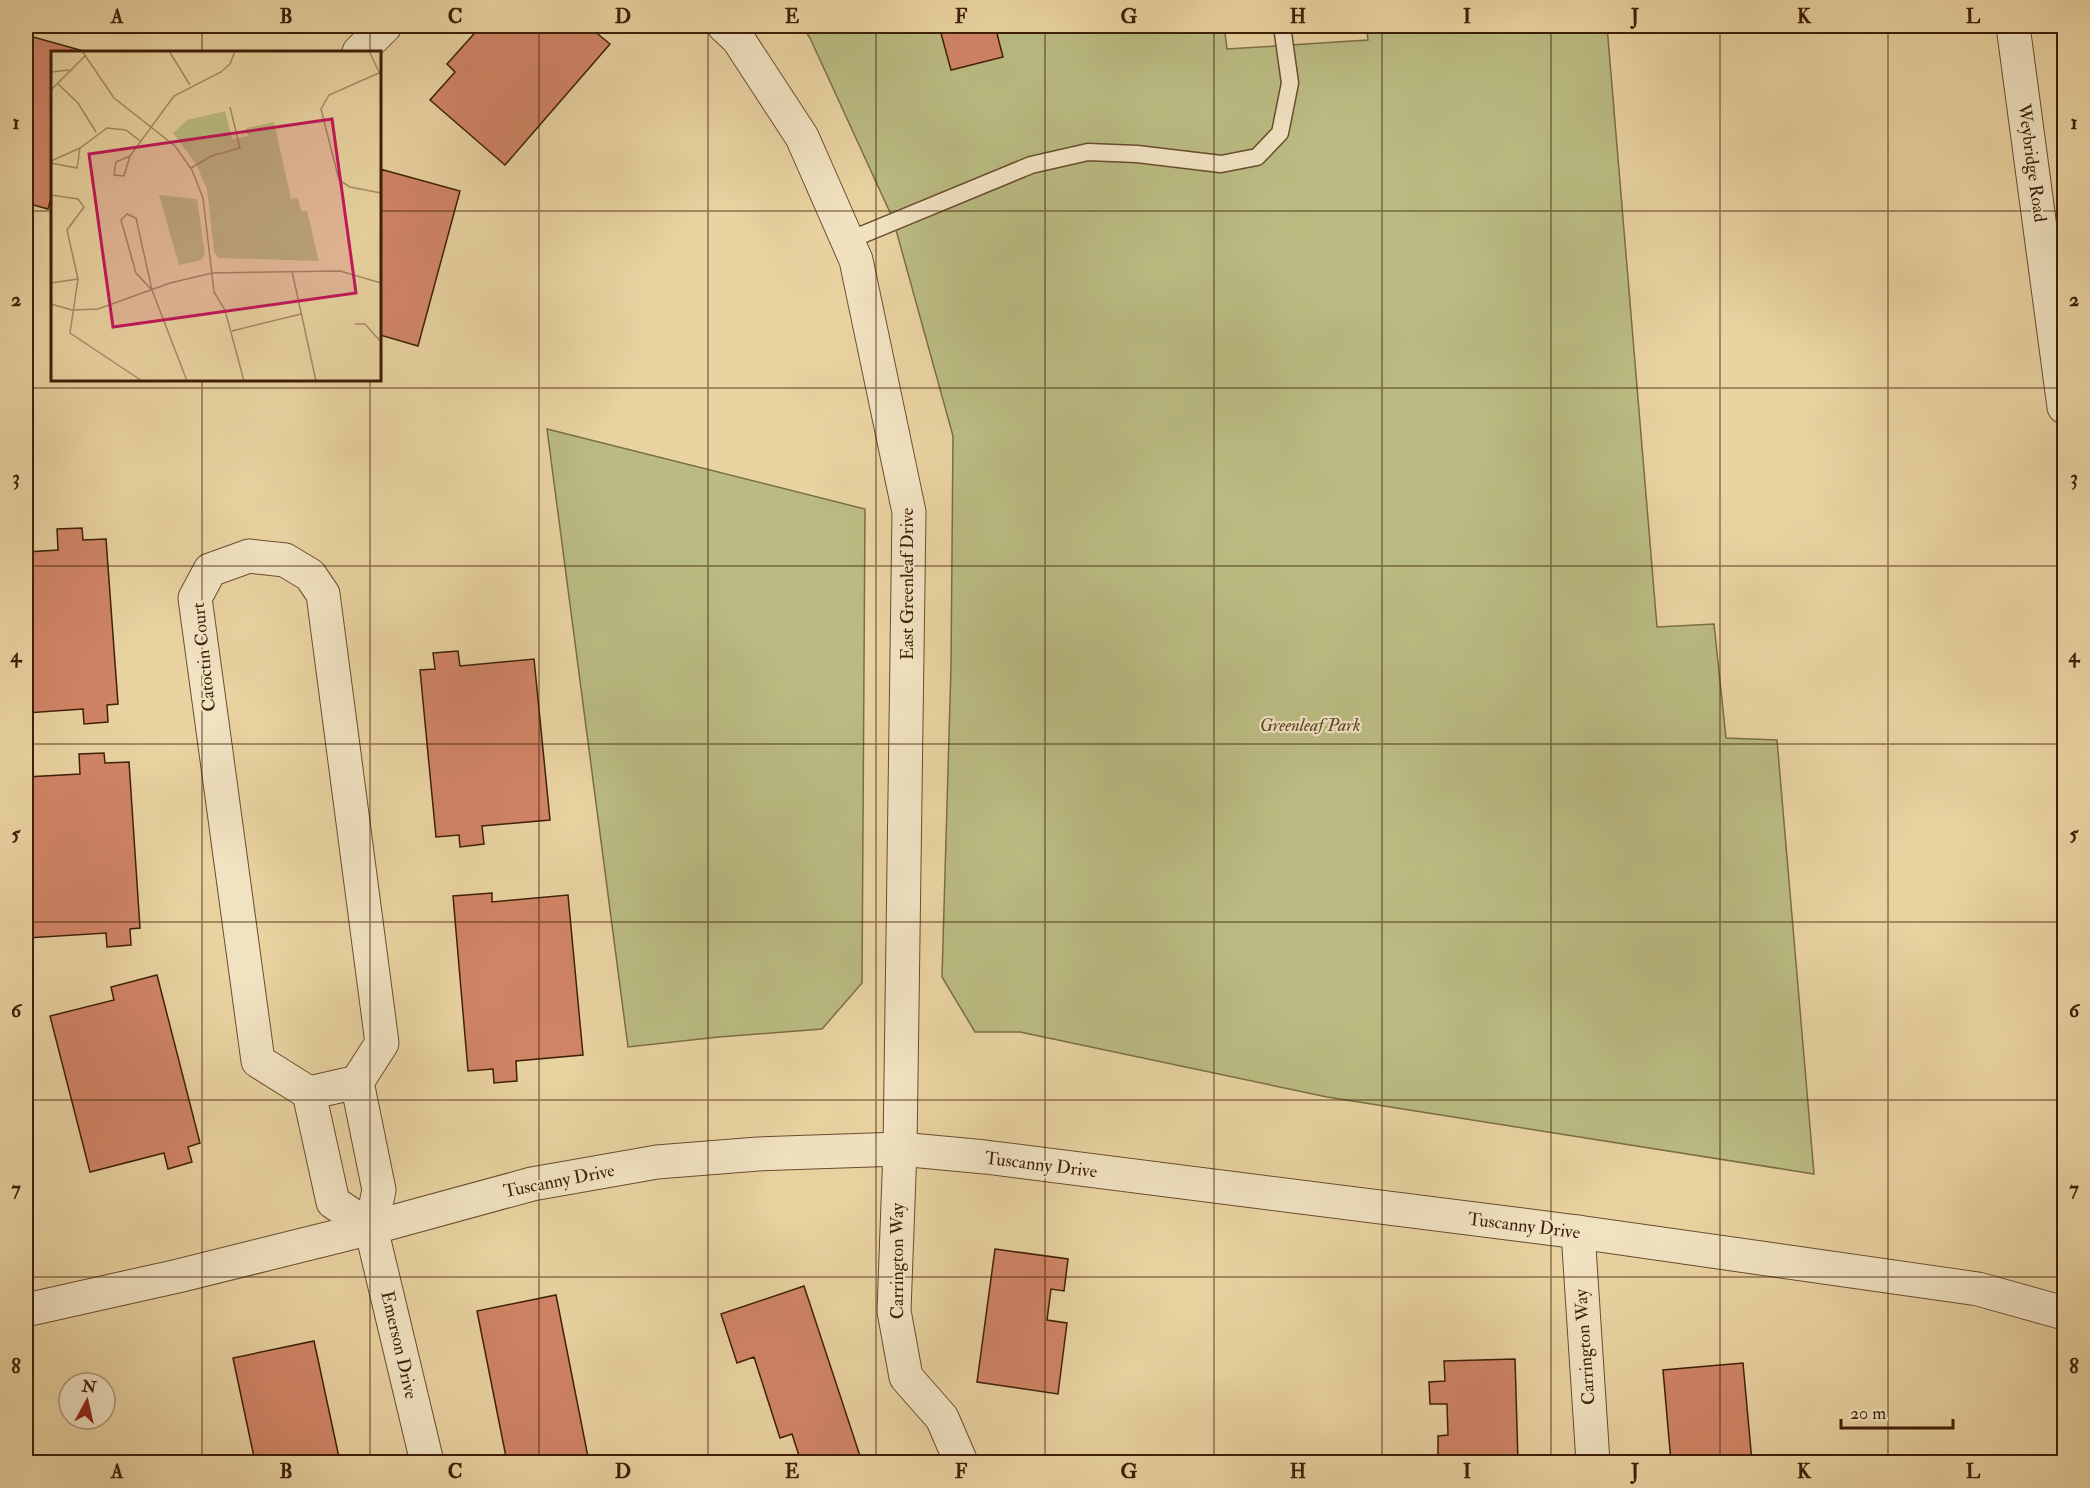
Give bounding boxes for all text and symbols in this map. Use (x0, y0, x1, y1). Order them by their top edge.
text: A (110, 4, 124, 29)
text: B (279, 4, 293, 29)
text: C (448, 4, 462, 29)
text: D (615, 4, 631, 29)
text: E (785, 4, 800, 29)
text: F (955, 4, 968, 29)
text: G (1121, 4, 1138, 29)
text: H (1290, 4, 1306, 29)
text: I (1463, 4, 1471, 29)
text: J (1630, 4, 1639, 29)
text: K (1797, 4, 1812, 29)
text: L (1966, 4, 1981, 29)
inset map (51, 51, 381, 381)
street label: Weybridge Road (2012, 101, 2052, 224)
text: 1 (12, 110, 20, 135)
text: 1 (2070, 110, 2078, 135)
text: 2 (11, 287, 21, 312)
text: 2 (2069, 287, 2079, 312)
text: 3 (12, 465, 20, 490)
text: 3 (2070, 465, 2078, 490)
street label: East Greenleaf Drive (896, 507, 919, 660)
street label: Catoctin Court (187, 601, 221, 713)
text: 4 (10, 643, 23, 668)
text: 4 (2068, 643, 2081, 668)
park label: Greenleaf Park (1260, 714, 1360, 737)
text: 5 (12, 821, 22, 846)
text: 5 (2070, 821, 2080, 846)
text: 6 (11, 998, 23, 1023)
text: 6 (2069, 998, 2081, 1023)
street label: Tuscanny Drive (984, 1147, 1099, 1183)
street label: Tuscanny Drive (501, 1159, 617, 1203)
text: 7 (11, 1176, 21, 1201)
text: 7 (2069, 1176, 2079, 1201)
street label: Carrington Way (886, 1202, 909, 1319)
street label: Tuscanny Drive (1467, 1208, 1582, 1244)
street label: Carrington Way (1569, 1287, 1601, 1406)
street label: Emerson Drive (375, 1289, 423, 1402)
text: 8 (11, 1354, 21, 1379)
text: 8 (2069, 1354, 2079, 1379)
north arrow (57, 1371, 117, 1431)
text: N (79, 1376, 98, 1398)
scale bar (1841, 1392, 1954, 1430)
text: 20 m (1850, 1402, 1886, 1425)
text: A (110, 1459, 124, 1484)
text: B (279, 1459, 293, 1484)
text: C (448, 1459, 462, 1484)
text: D (615, 1459, 631, 1484)
text: E (785, 1459, 800, 1484)
text: F (955, 1459, 968, 1484)
text: G (1121, 1459, 1138, 1484)
text: H (1290, 1459, 1306, 1484)
text: I (1463, 1459, 1471, 1484)
text: J (1630, 1459, 1639, 1484)
text: K (1797, 1459, 1812, 1484)
text: L (1966, 1459, 1981, 1484)

